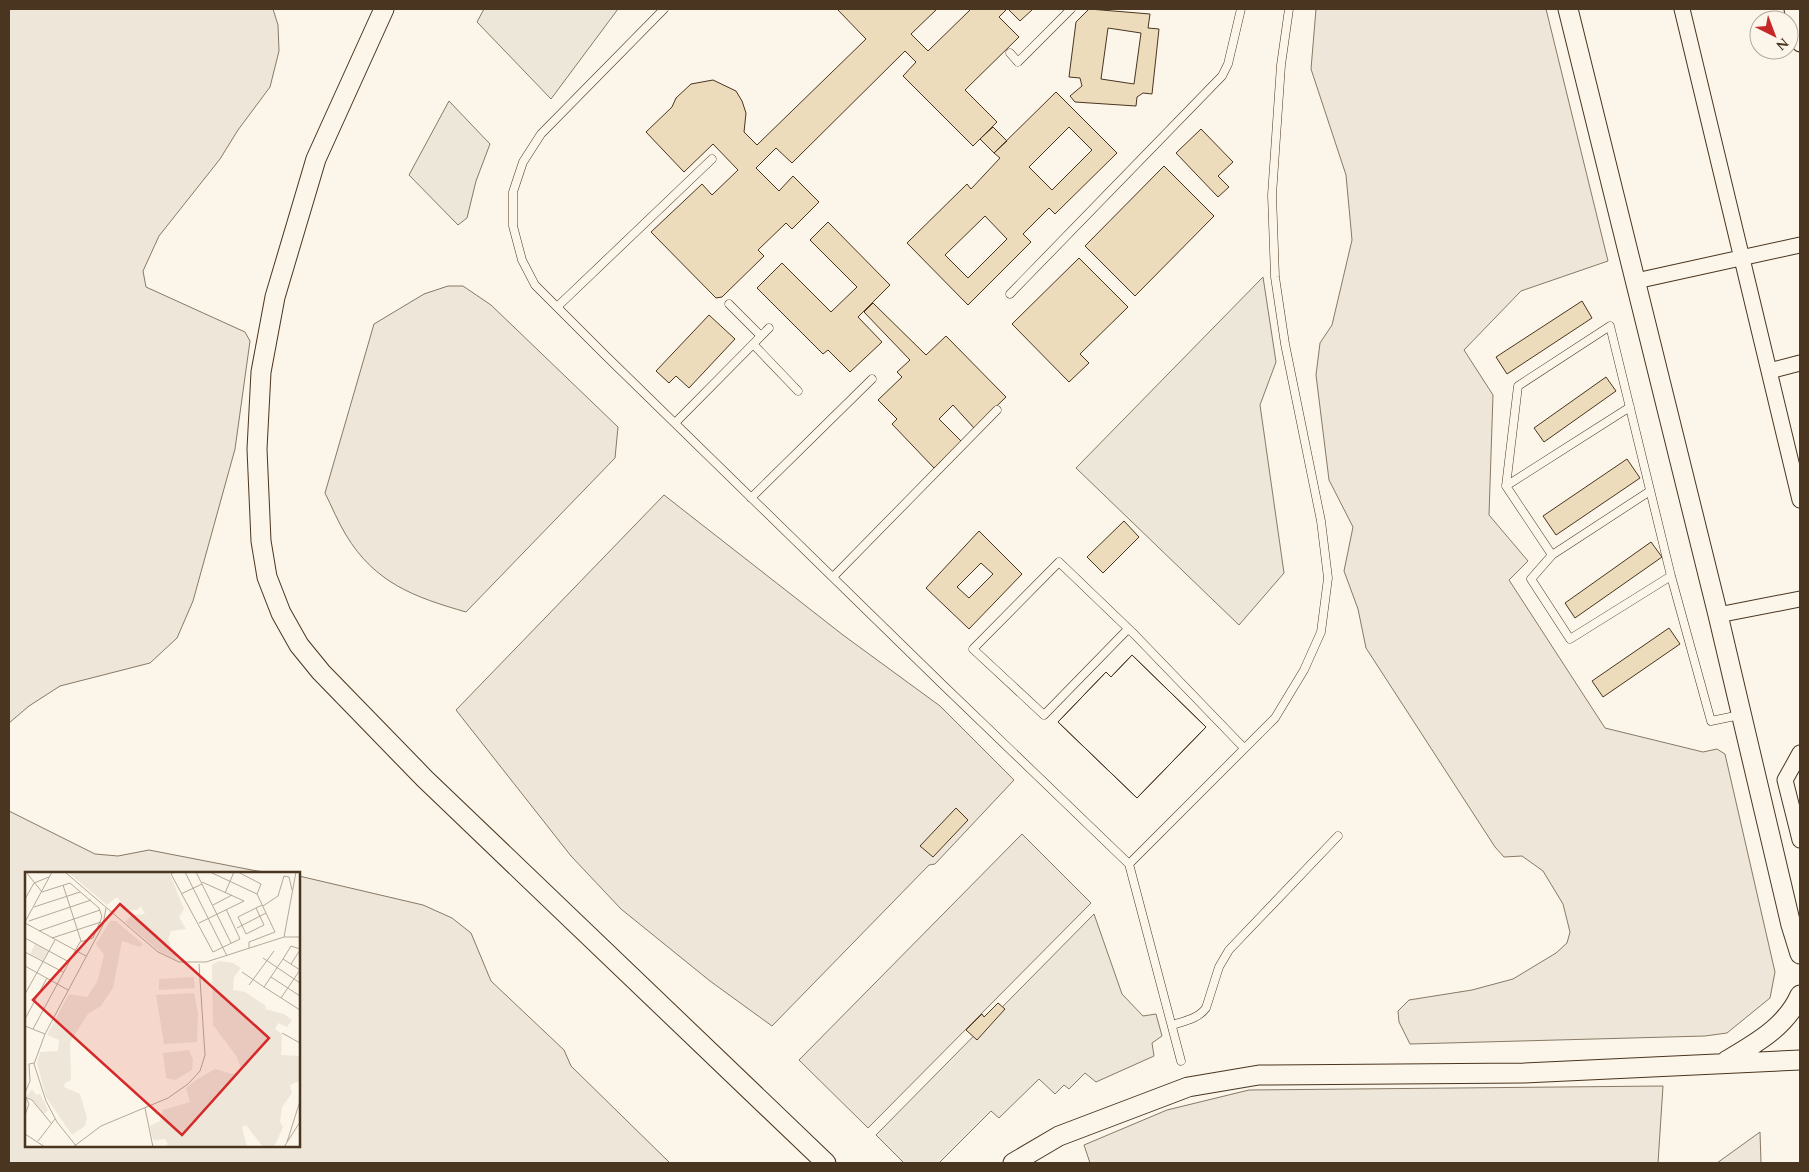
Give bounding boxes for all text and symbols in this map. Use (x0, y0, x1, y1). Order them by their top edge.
north arrow (1749, 10, 1799, 60)
text: N (1771, 33, 1794, 56)
inset map (25, 872, 300, 1147)

